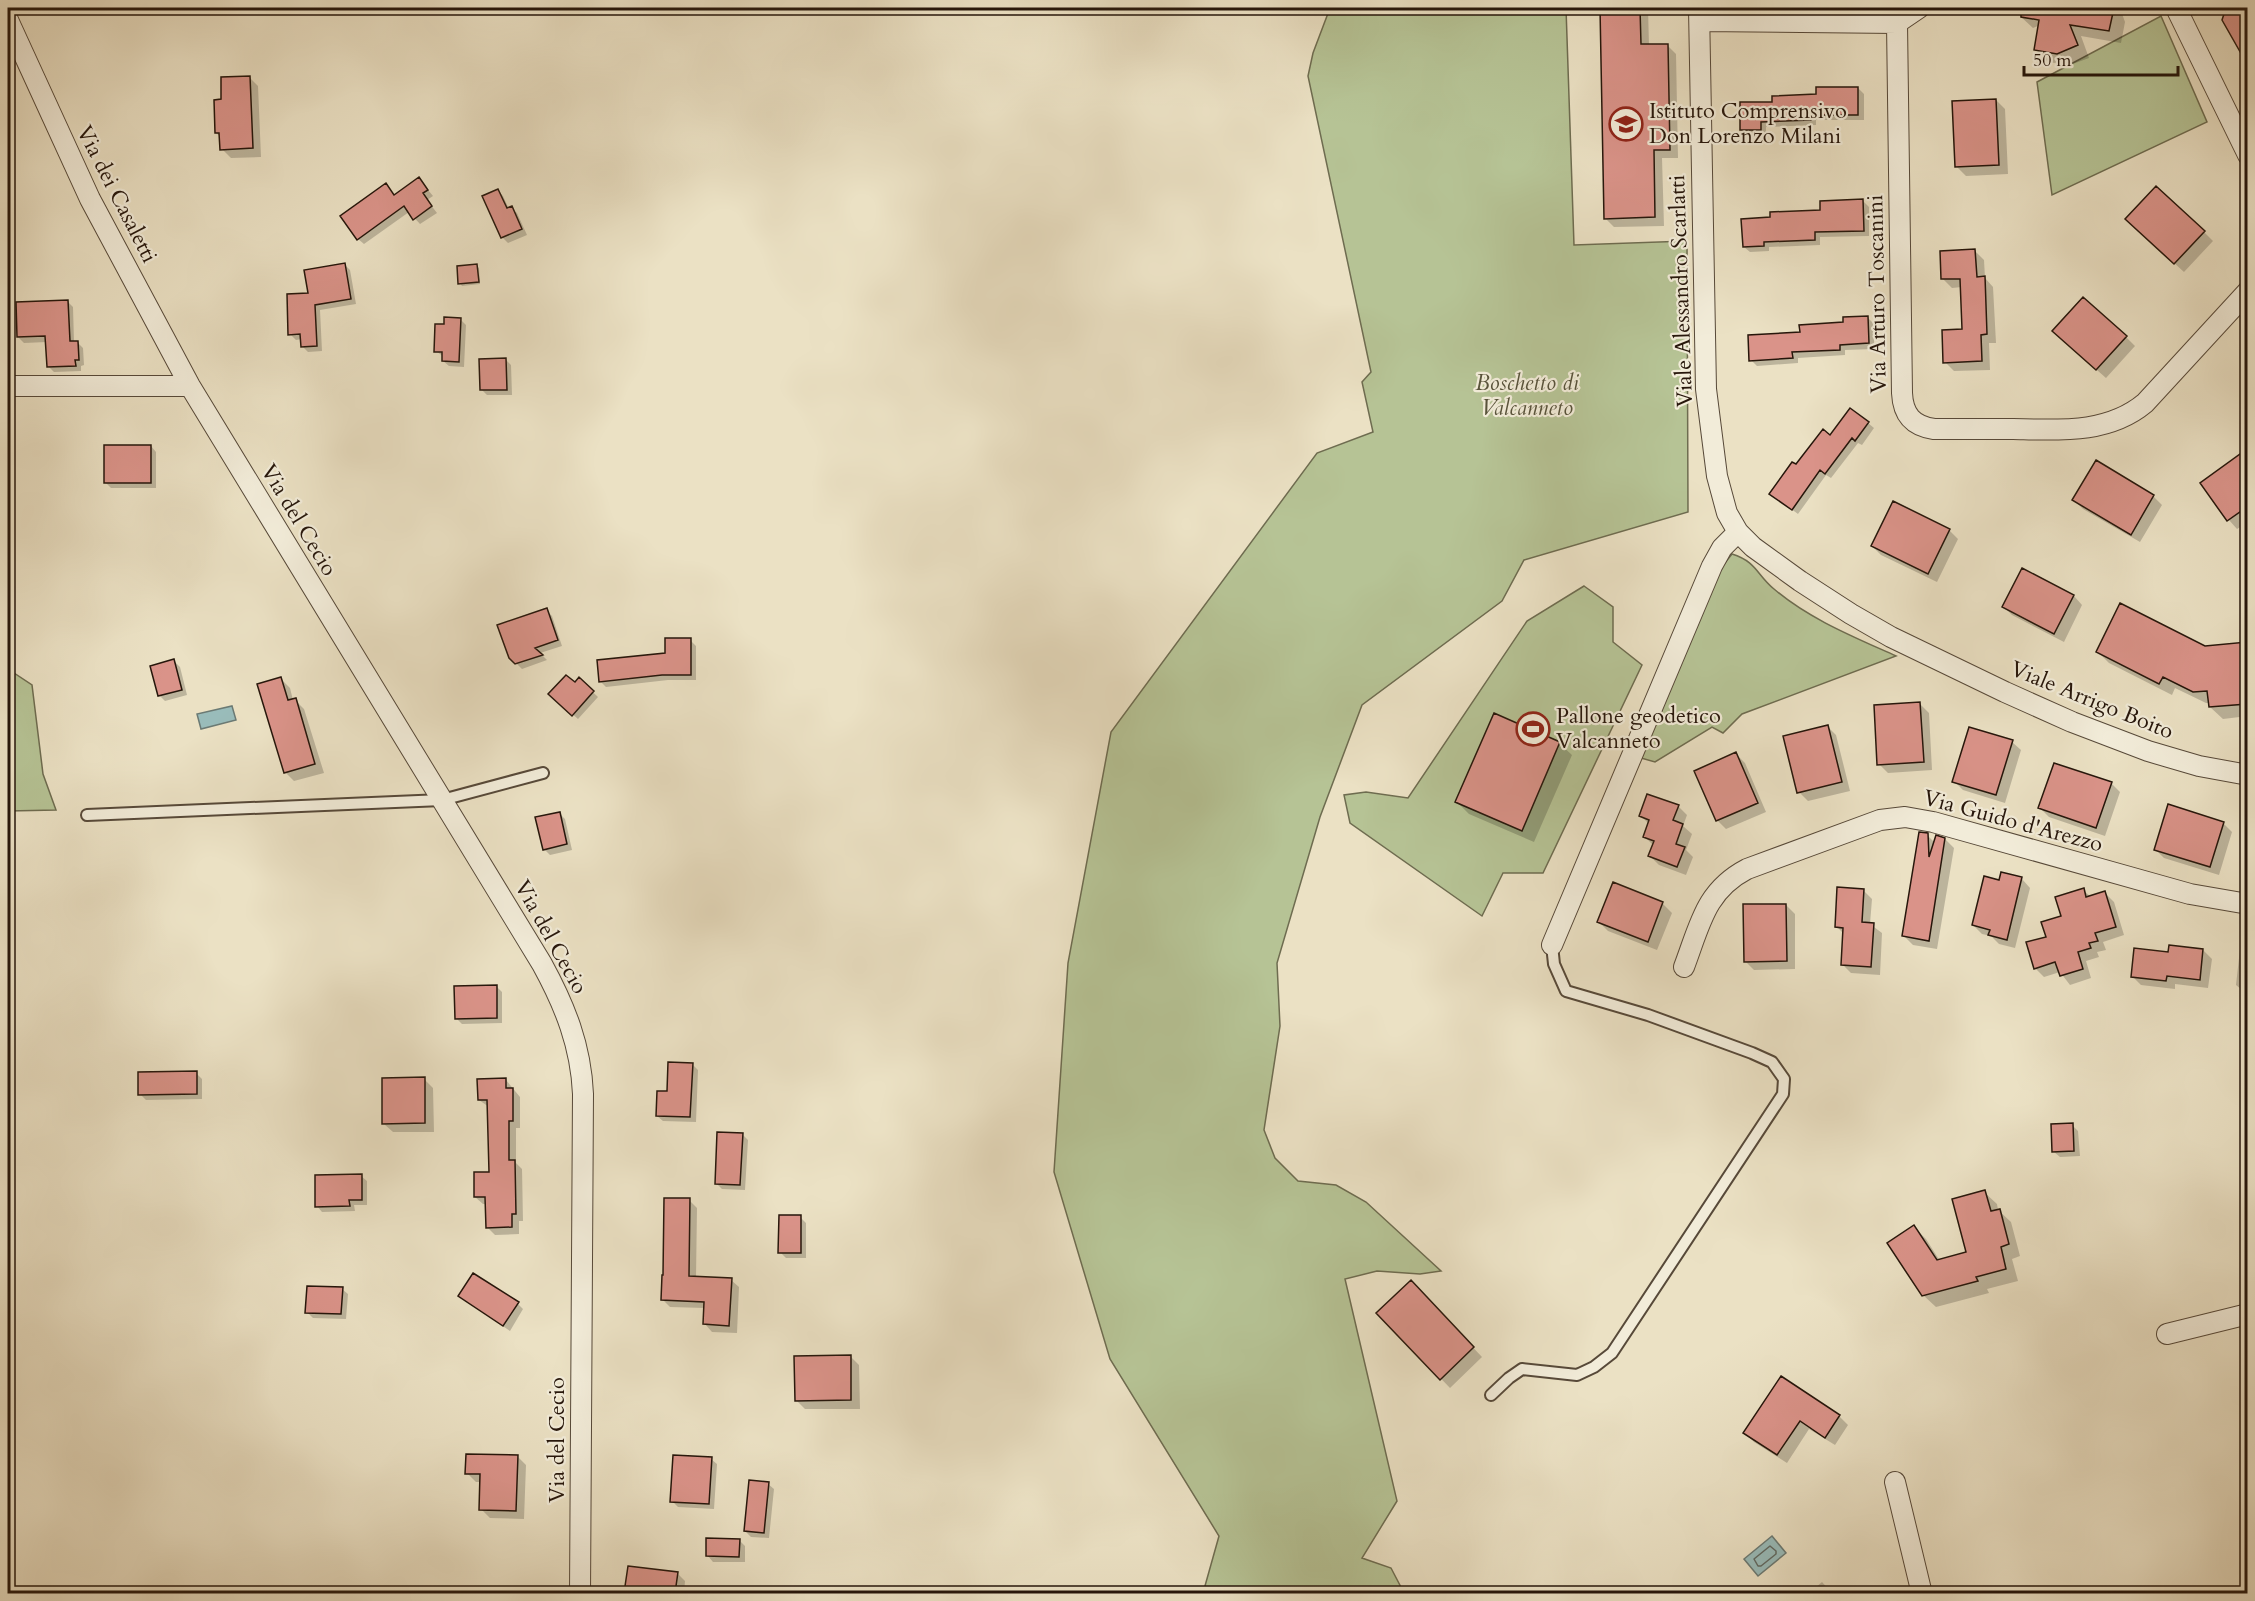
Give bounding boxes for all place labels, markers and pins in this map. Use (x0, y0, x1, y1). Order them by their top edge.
place label: Istituto Comprensivo Don Lorenzo Milani (1649, 96, 1847, 151)
school or university icon: Istituto Comprensivo Don Lorenzo Milani (1608, 106, 1644, 142)
place label: Pallone geodetico Valcanneto (1556, 701, 1721, 756)
sports icon: Pallone geodetico Valcanneto (1515, 711, 1551, 747)

